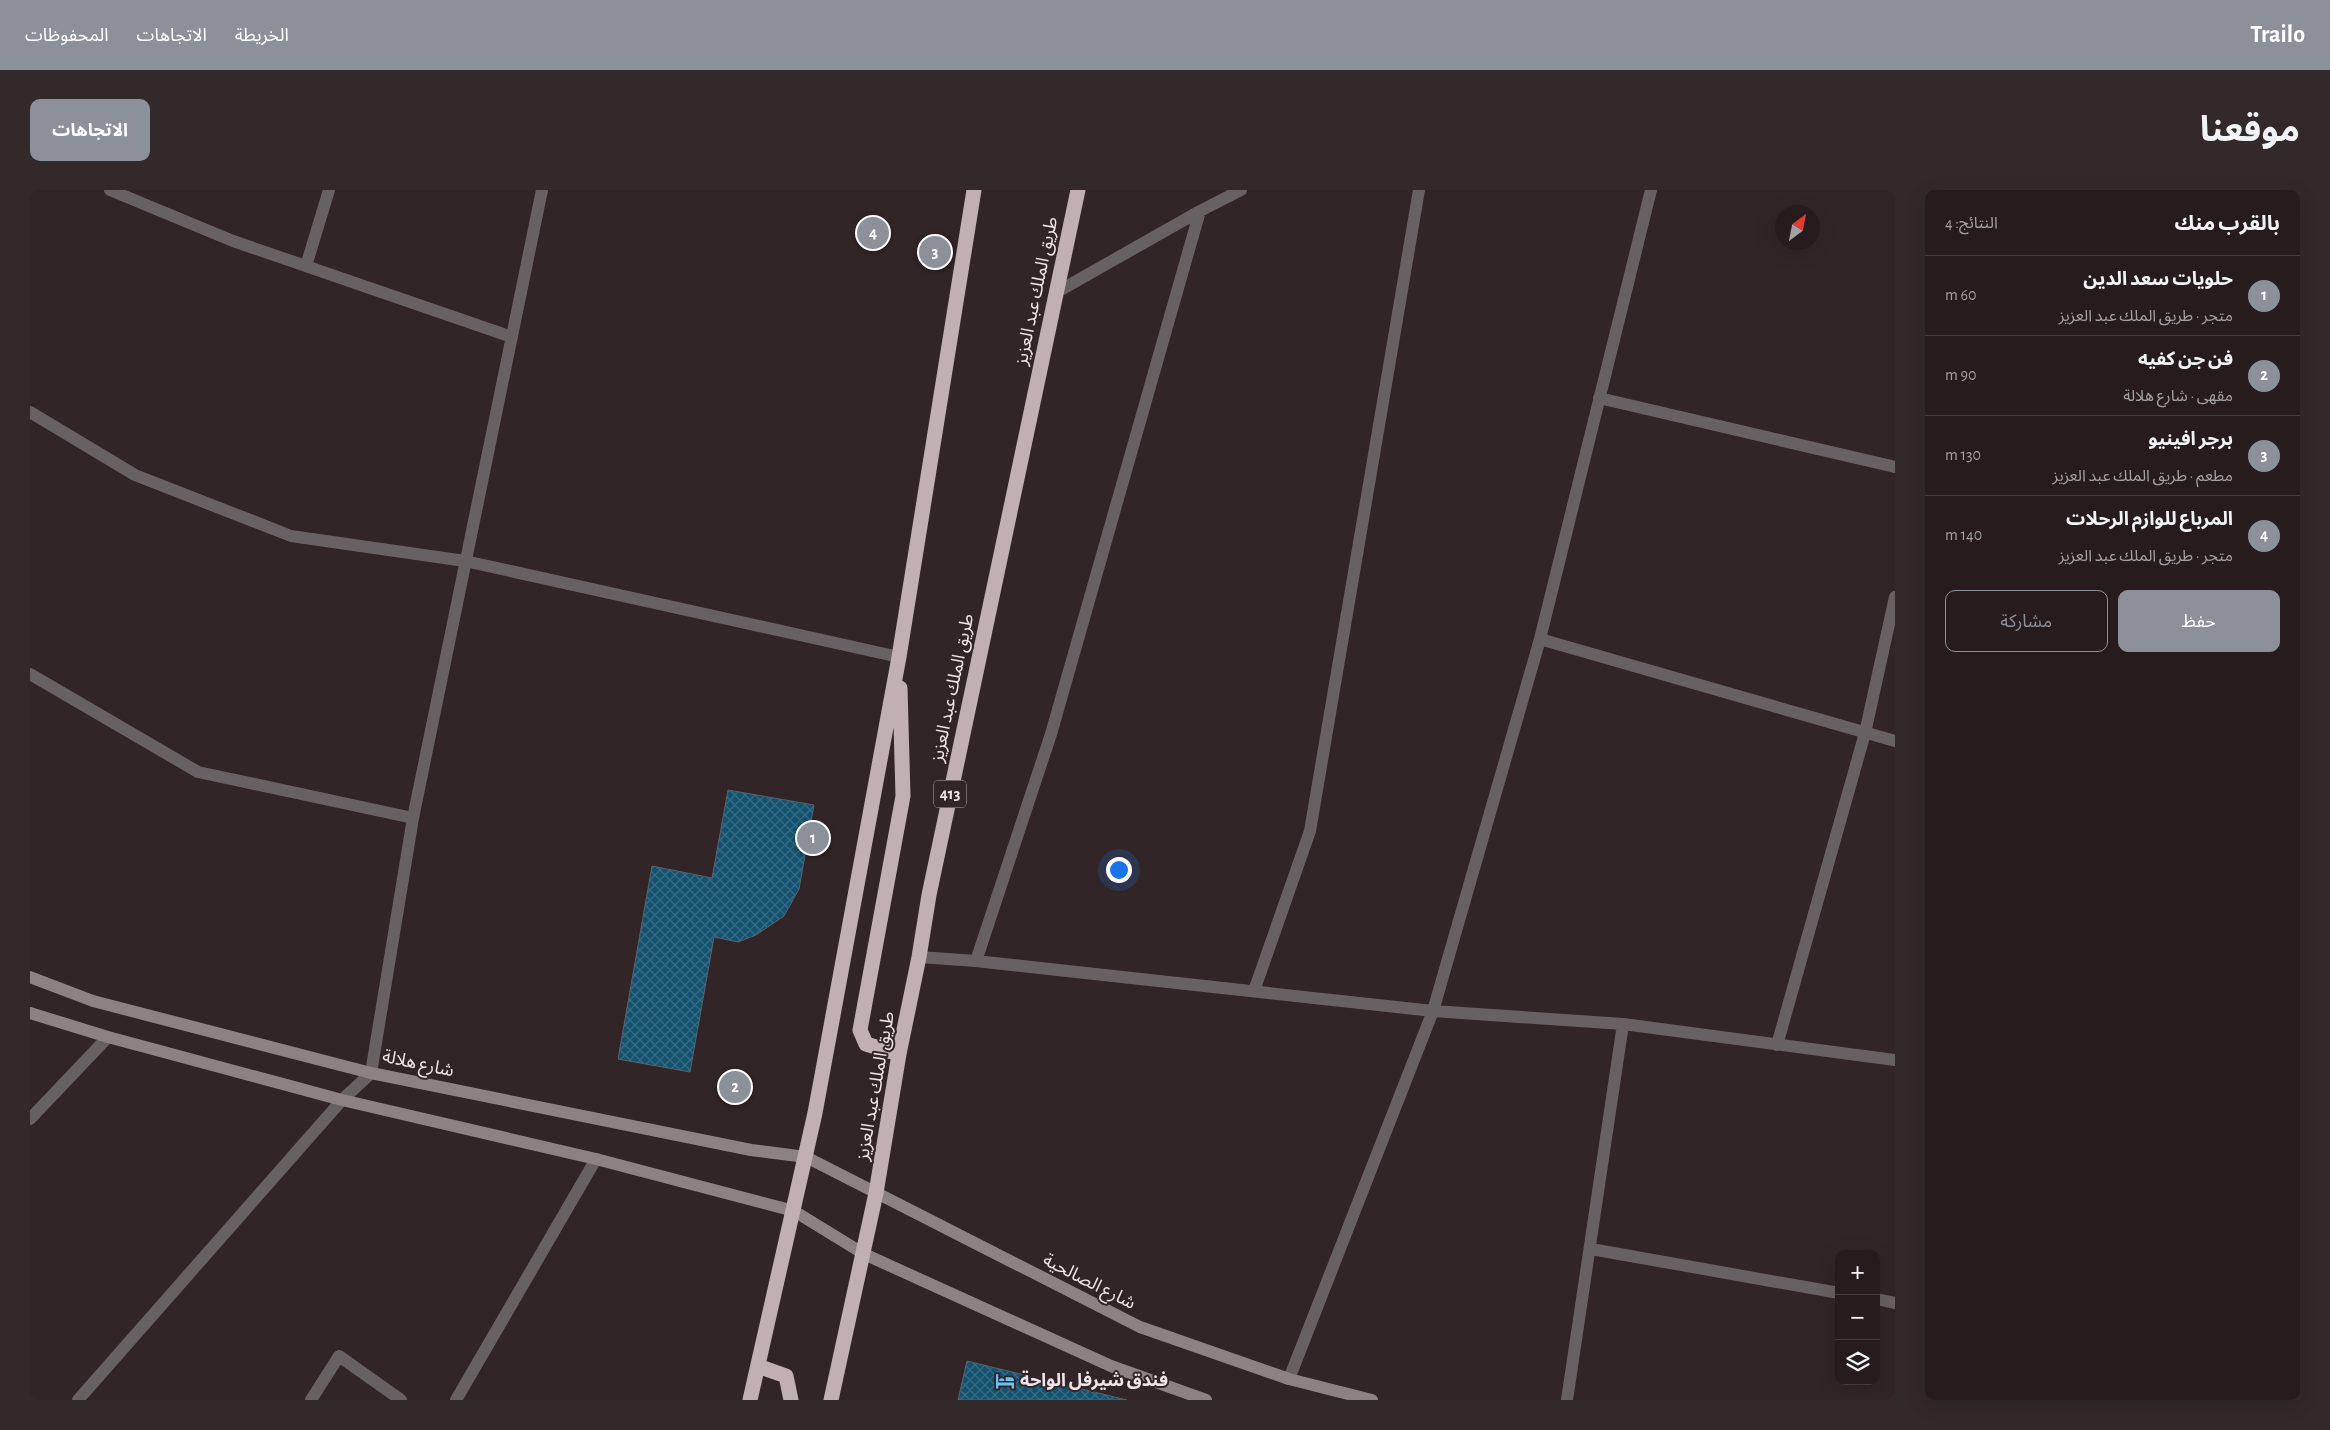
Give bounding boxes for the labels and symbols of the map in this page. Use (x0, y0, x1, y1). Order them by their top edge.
north arrow (1775, 205, 1820, 250)
pin: 4 (857, 214, 889, 252)
street label: طريق الملك عبد العزيز (1012, 215, 1063, 368)
pin: 3 (919, 233, 951, 271)
street label: طريق الملك عبد العزيز (928, 612, 979, 765)
road number: 413 (934, 780, 966, 808)
pin: 1 (797, 819, 829, 857)
your location (1106, 857, 1132, 883)
street label: طريق الملك عبد العزيز (854, 1010, 899, 1163)
street label: شارع هلالة (380, 1048, 455, 1084)
pin: 2 (719, 1068, 751, 1106)
street label: شارع الصالحية (1038, 1251, 1138, 1316)
hotel icon: فندق شيرفل الواحة (994, 1370, 1016, 1392)
place label: فندق شيرفل الواحة (1020, 1370, 1168, 1391)

